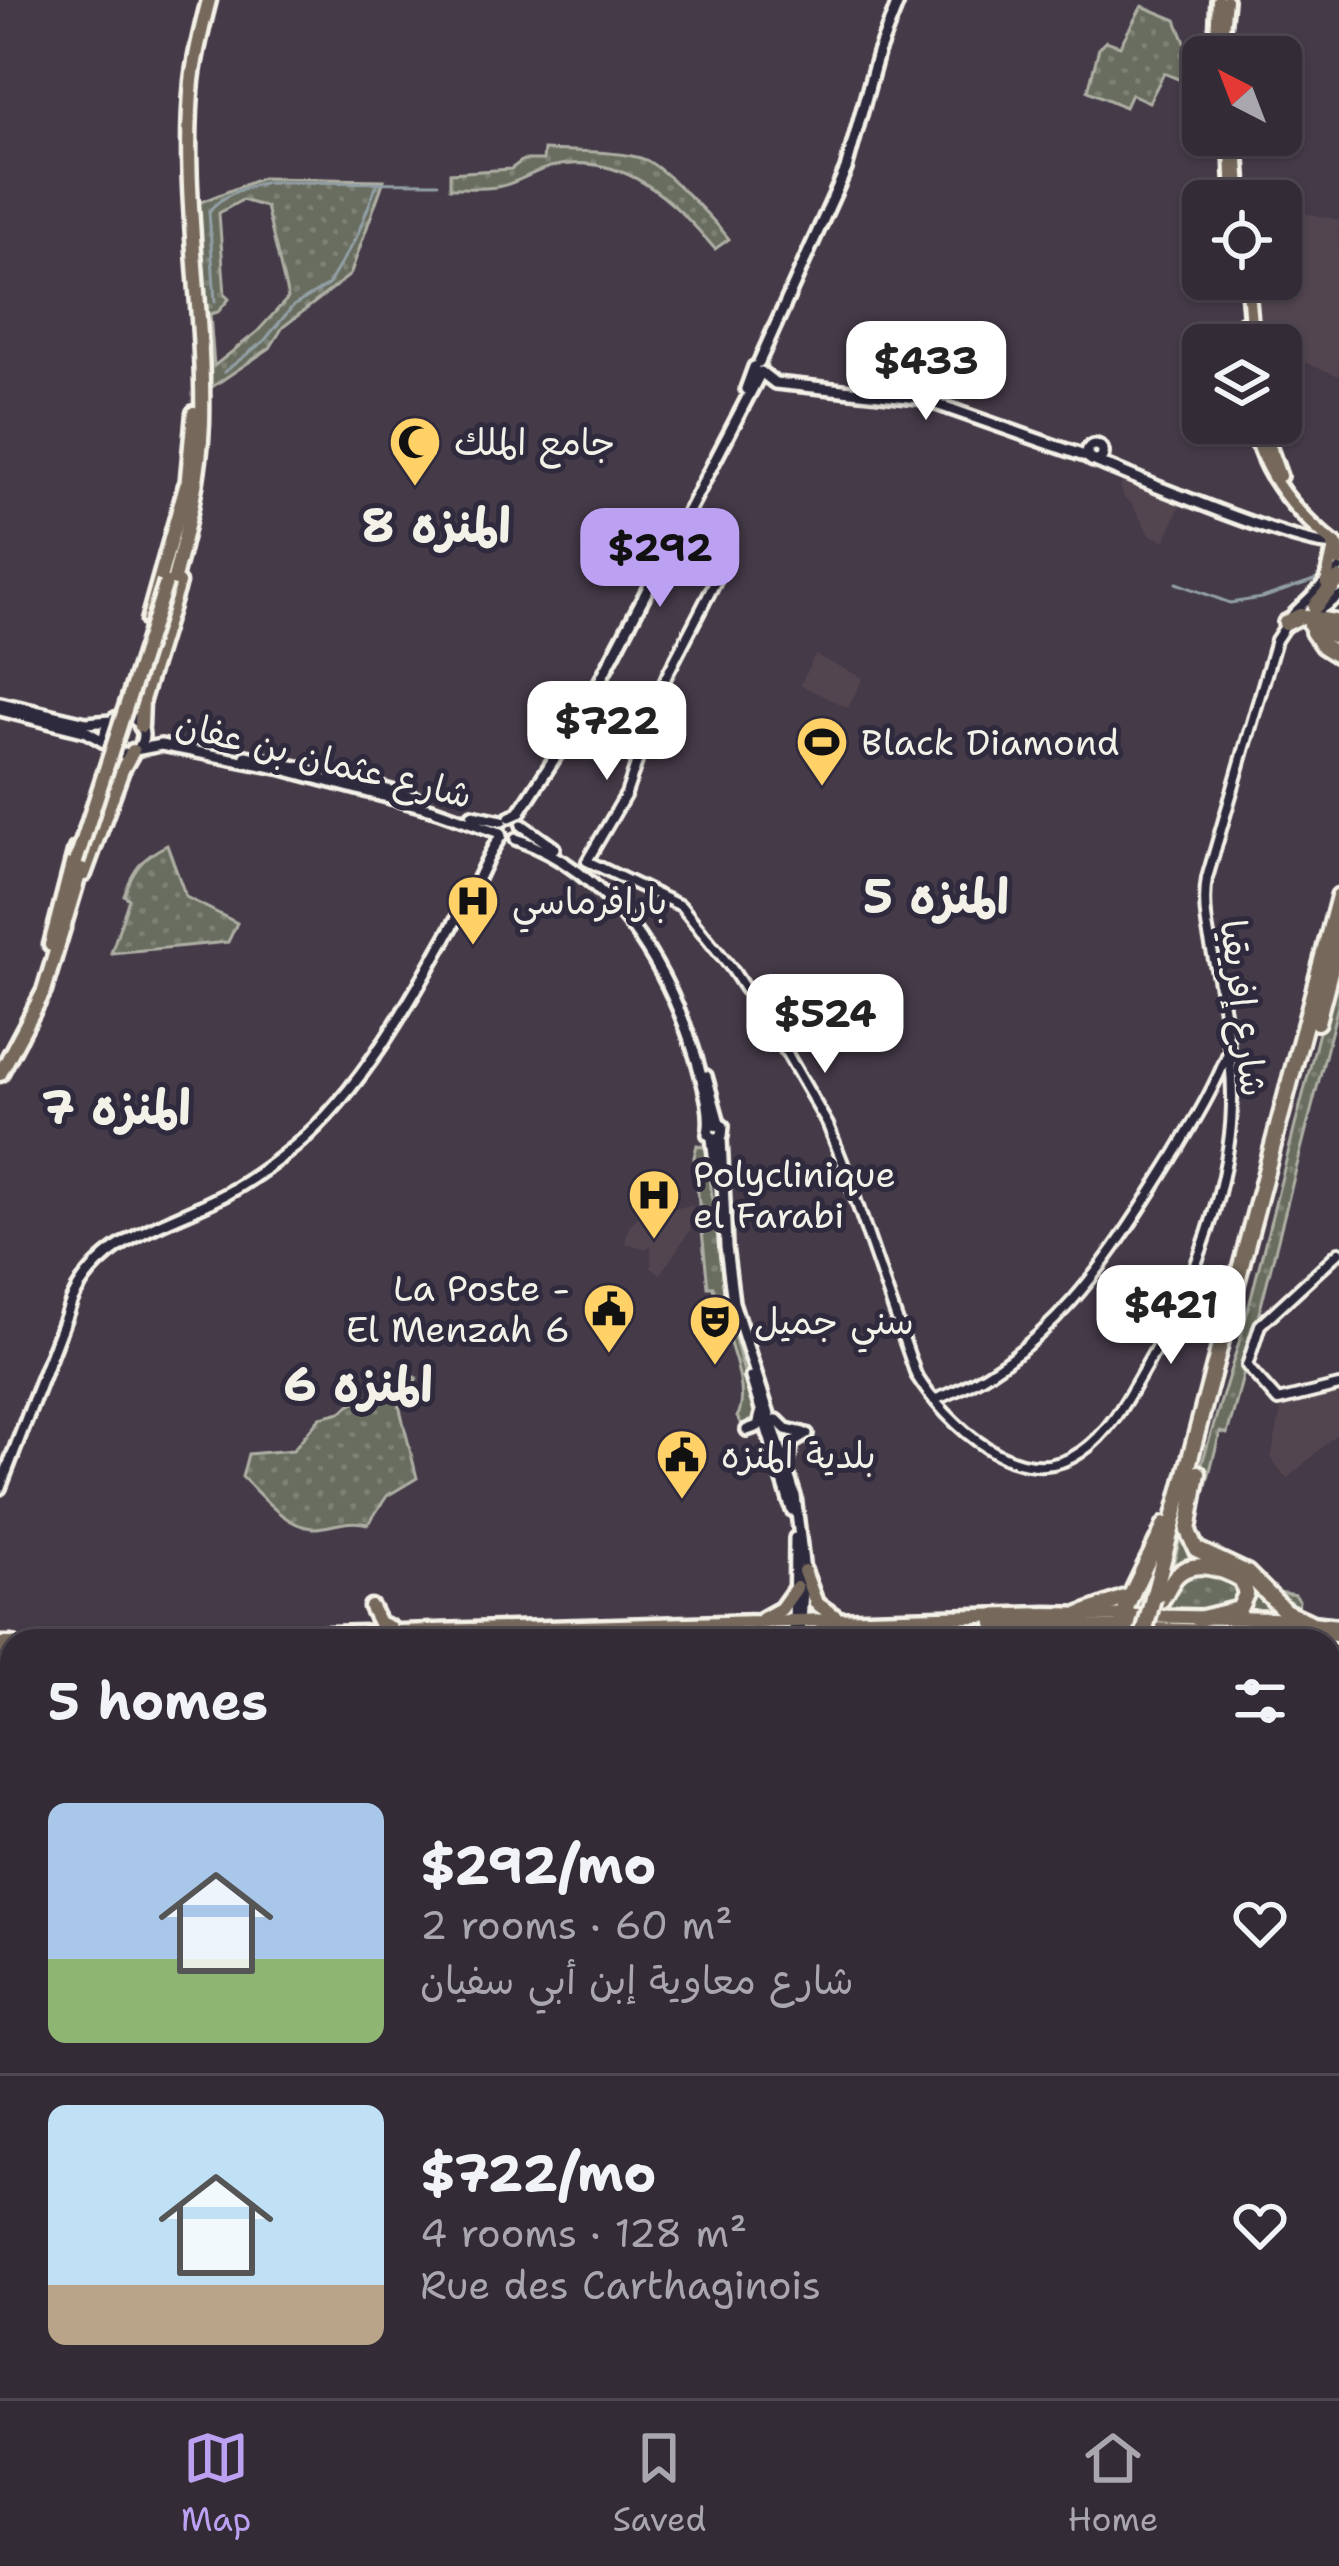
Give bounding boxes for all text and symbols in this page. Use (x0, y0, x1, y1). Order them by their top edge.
north arrow (1182, 36, 1302, 156)
map controls (1182, 36, 1302, 444)
button: locate (1182, 180, 1302, 300)
pin: $433 (855, 321, 997, 423)
button: layers (1182, 324, 1302, 444)
text: $433 (873, 334, 979, 386)
mosque icon: جامع الملك (387, 414, 443, 488)
place label: جامع الملك (454, 418, 615, 469)
district label: المنزه 8 (361, 493, 511, 557)
pin: $292 (589, 508, 731, 610)
text: $292 (607, 521, 713, 573)
pin: $722 (536, 681, 678, 783)
text: $722 (554, 694, 660, 746)
street label: شارع عثمان بن عفان (171, 699, 477, 821)
sports icon: Black Diamond (794, 714, 850, 788)
place label: Black Diamond (861, 718, 1120, 767)
district label: المنزه 5 (863, 864, 1009, 928)
hospital icon: بارافرماسي (445, 873, 501, 947)
place label: بارافرماسي (512, 877, 667, 933)
street label: شارع إفريقيا (1207, 917, 1279, 1099)
pin: $524 (754, 974, 896, 1076)
text: $524 (773, 987, 877, 1039)
district label: المنزه 7 (41, 1075, 191, 1139)
place label: Polyclinique el Farabi (693, 1150, 896, 1240)
hospital icon: Polyclinique el Farabi (626, 1167, 682, 1241)
place label: La Poste - El Menzah 6 (346, 1264, 570, 1354)
pin: $421 (1100, 1265, 1242, 1367)
text: $421 (1124, 1278, 1218, 1330)
public building icon: La Poste - El Menzah 6 (581, 1281, 637, 1355)
theatre icon: سني جميل (687, 1293, 743, 1367)
place label: سني جميل (754, 1297, 914, 1353)
district label: المنزه 6 (283, 1352, 433, 1416)
public building icon: بلدية المنزه (654, 1427, 710, 1501)
place label: بلدية المنزه (721, 1431, 876, 1480)
text: 5 homes (48, 1667, 268, 1735)
icon: filters (1227, 1668, 1293, 1734)
text: $292/mo (420, 1831, 656, 1899)
icon: home (144, 1851, 288, 1995)
icon: heart (1227, 1890, 1293, 1956)
text: 2 rooms · 60 m² (420, 1899, 733, 1951)
text: شارع معاوية إبن أبي سفيان (420, 1954, 854, 2006)
text: $722/mo (420, 2139, 656, 2207)
icon: home (144, 2153, 288, 2297)
icon: heart (1227, 2192, 1293, 2258)
text: 4 rooms · 128 m² (420, 2207, 747, 2259)
text: Rue des Carthaginois (420, 2259, 821, 2311)
tab: Map (181, 2425, 251, 2542)
tab: Saved (613, 2425, 706, 2542)
tab: Home (1068, 2425, 1158, 2542)

